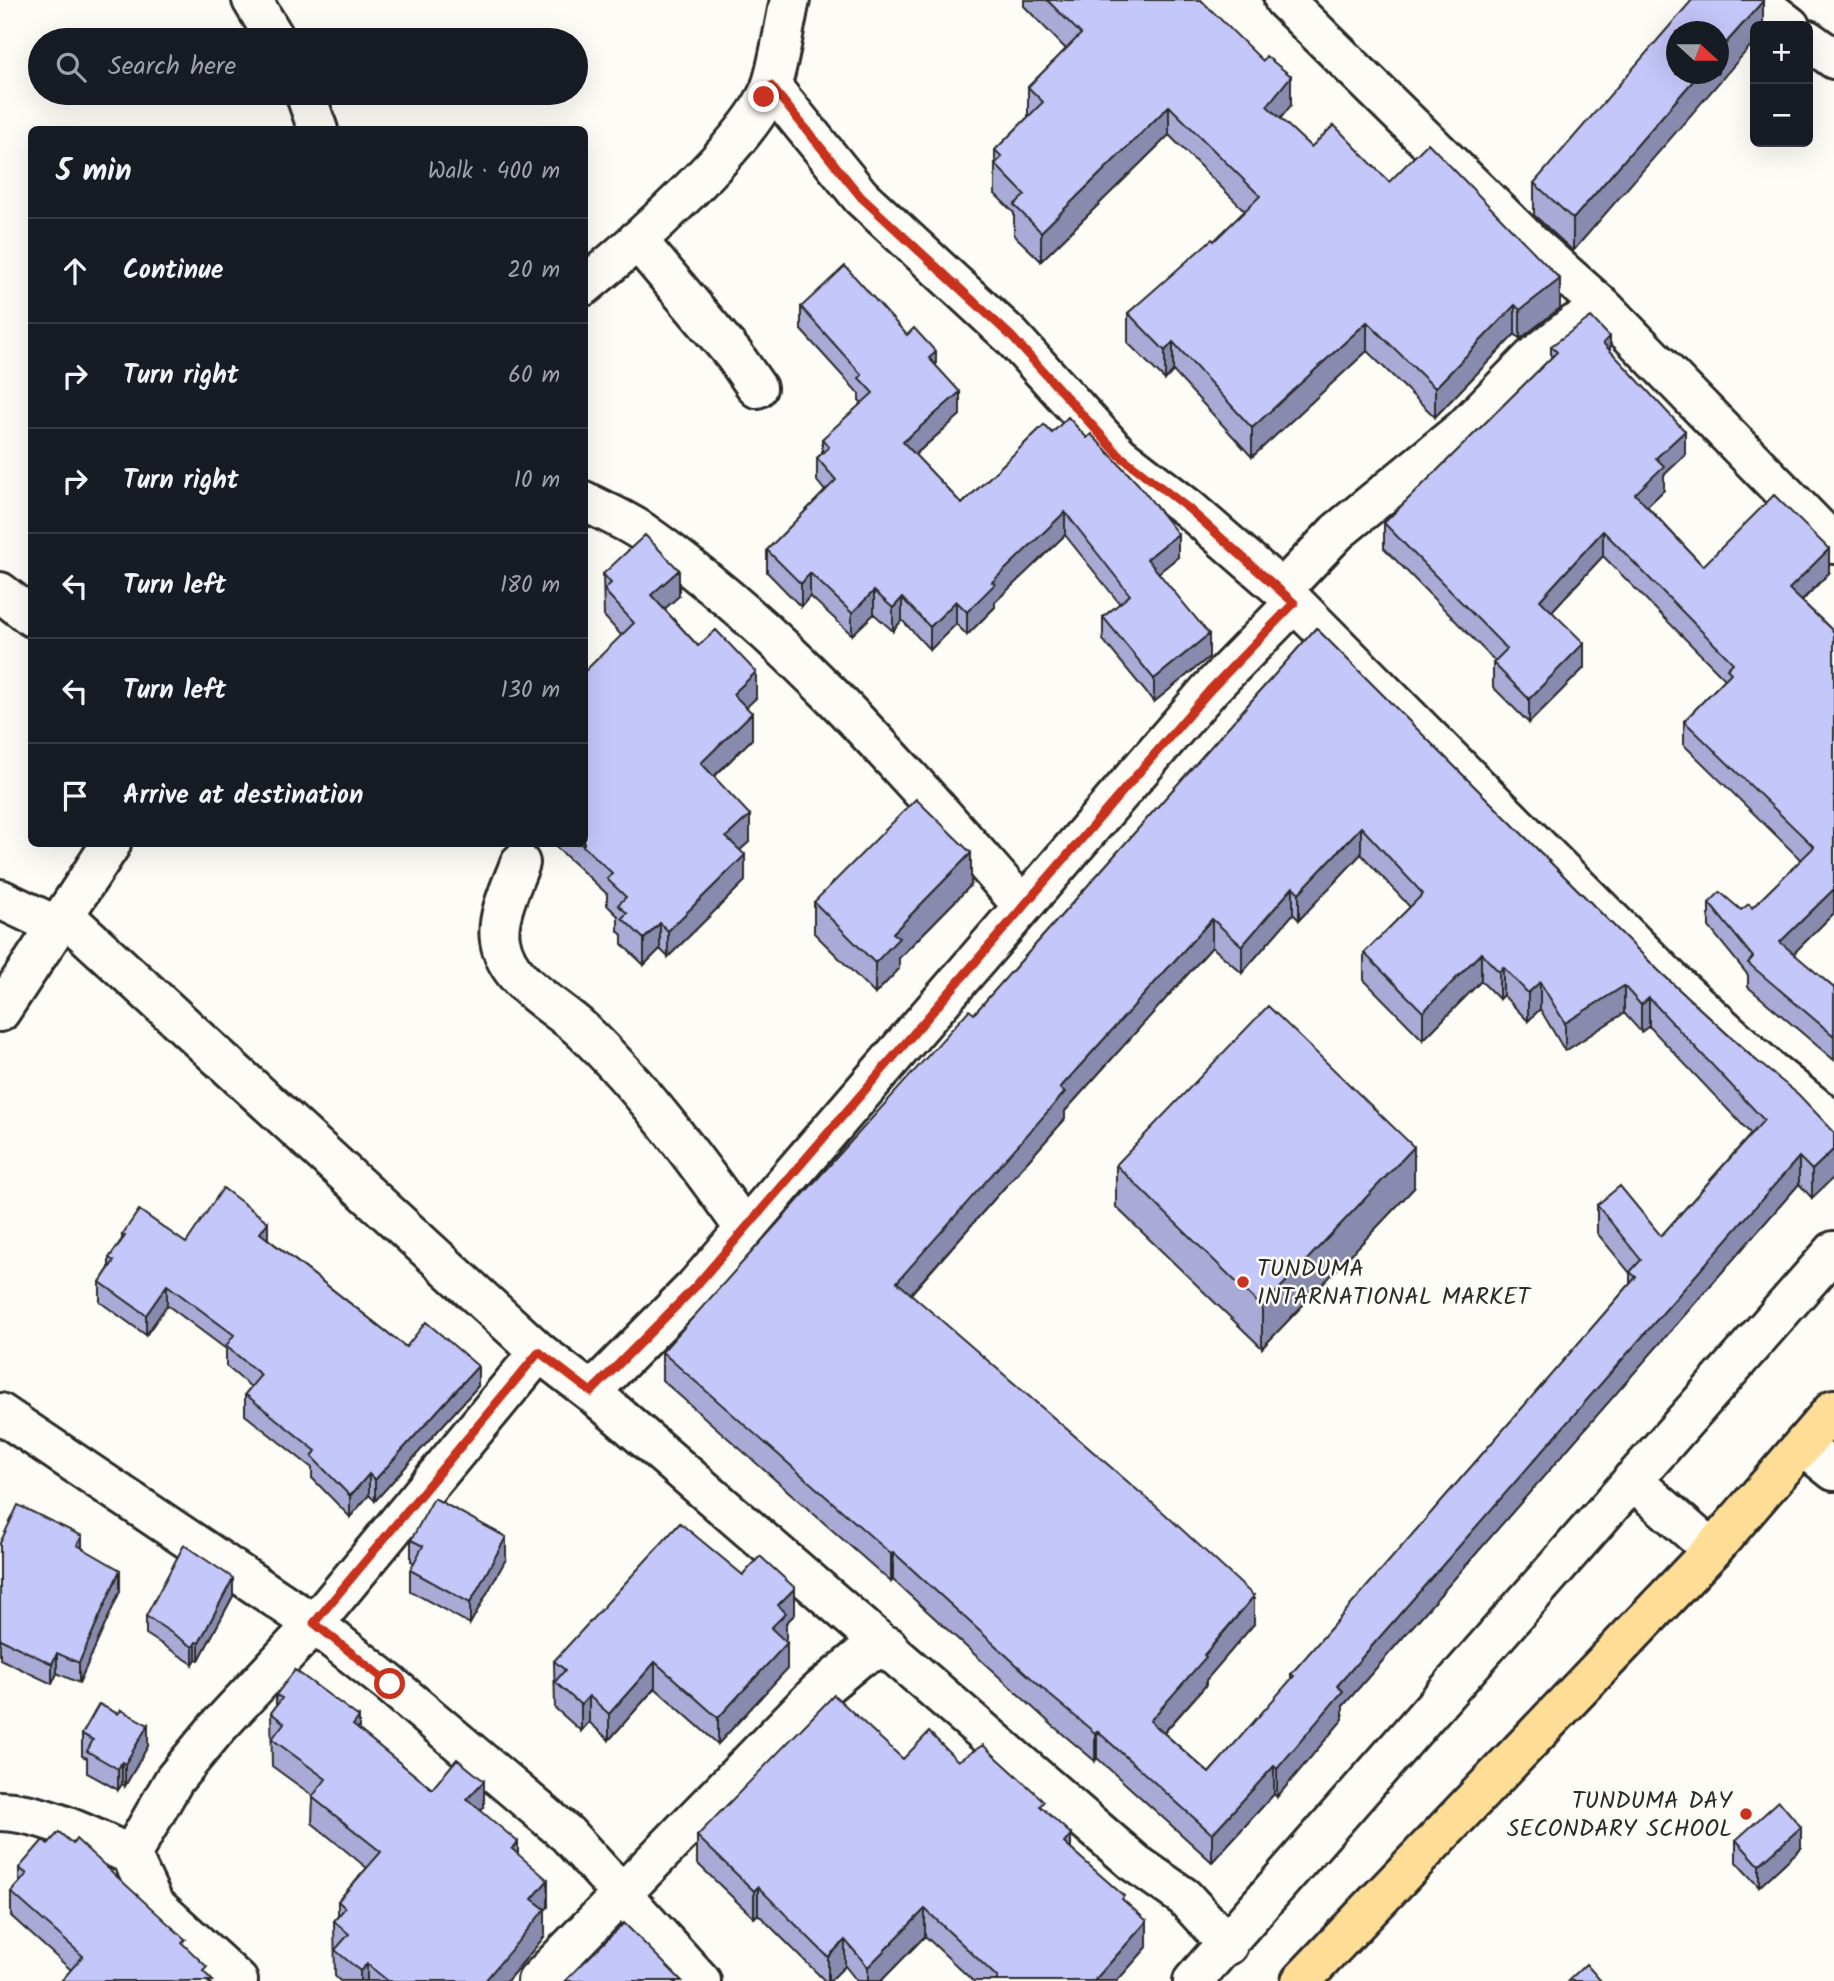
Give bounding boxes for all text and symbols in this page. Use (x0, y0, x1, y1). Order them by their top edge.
north arrow (1666, 21, 1729, 84)
map controls (1750, 21, 1813, 147)
button: + (1750, 21, 1813, 84)
search box (28, 28, 588, 105)
text: Search here (108, 46, 236, 88)
icon: search (52, 48, 90, 86)
route end (748, 81, 779, 112)
button: − (1750, 84, 1813, 147)
text: 5 min (56, 148, 132, 196)
text: Walk · 400 m (428, 154, 560, 190)
text: Continue (123, 250, 224, 292)
icon: ahead (56, 252, 94, 290)
text: 20 m (508, 253, 560, 289)
text: Turn right (123, 355, 239, 397)
icon: right (56, 357, 94, 395)
text: 60 m (508, 358, 560, 394)
text: Turn right (123, 460, 239, 502)
icon: right (56, 462, 94, 500)
text: 10 m (514, 463, 560, 499)
text: Turn left (123, 565, 226, 607)
icon: left (56, 567, 94, 605)
text: 180 m (500, 568, 560, 604)
text: Turn left (123, 670, 226, 712)
icon: left (56, 672, 94, 710)
text: 130 m (501, 673, 560, 709)
text: Arrive at destination (123, 775, 363, 817)
icon: arrive (56, 777, 94, 815)
place label: TUNDUMA INTARNATIONAL MARKET (1257, 1250, 1532, 1317)
marker: TUNDUMA INTARNATIONAL MARKET (1235, 1274, 1251, 1290)
route start (374, 1668, 405, 1699)
place label: TUNDUMA DAY SECONDARY SCHOOL (1507, 1782, 1733, 1849)
marker: TUNDUMA DAY SECONDARY SCHOOL (1738, 1806, 1754, 1822)

